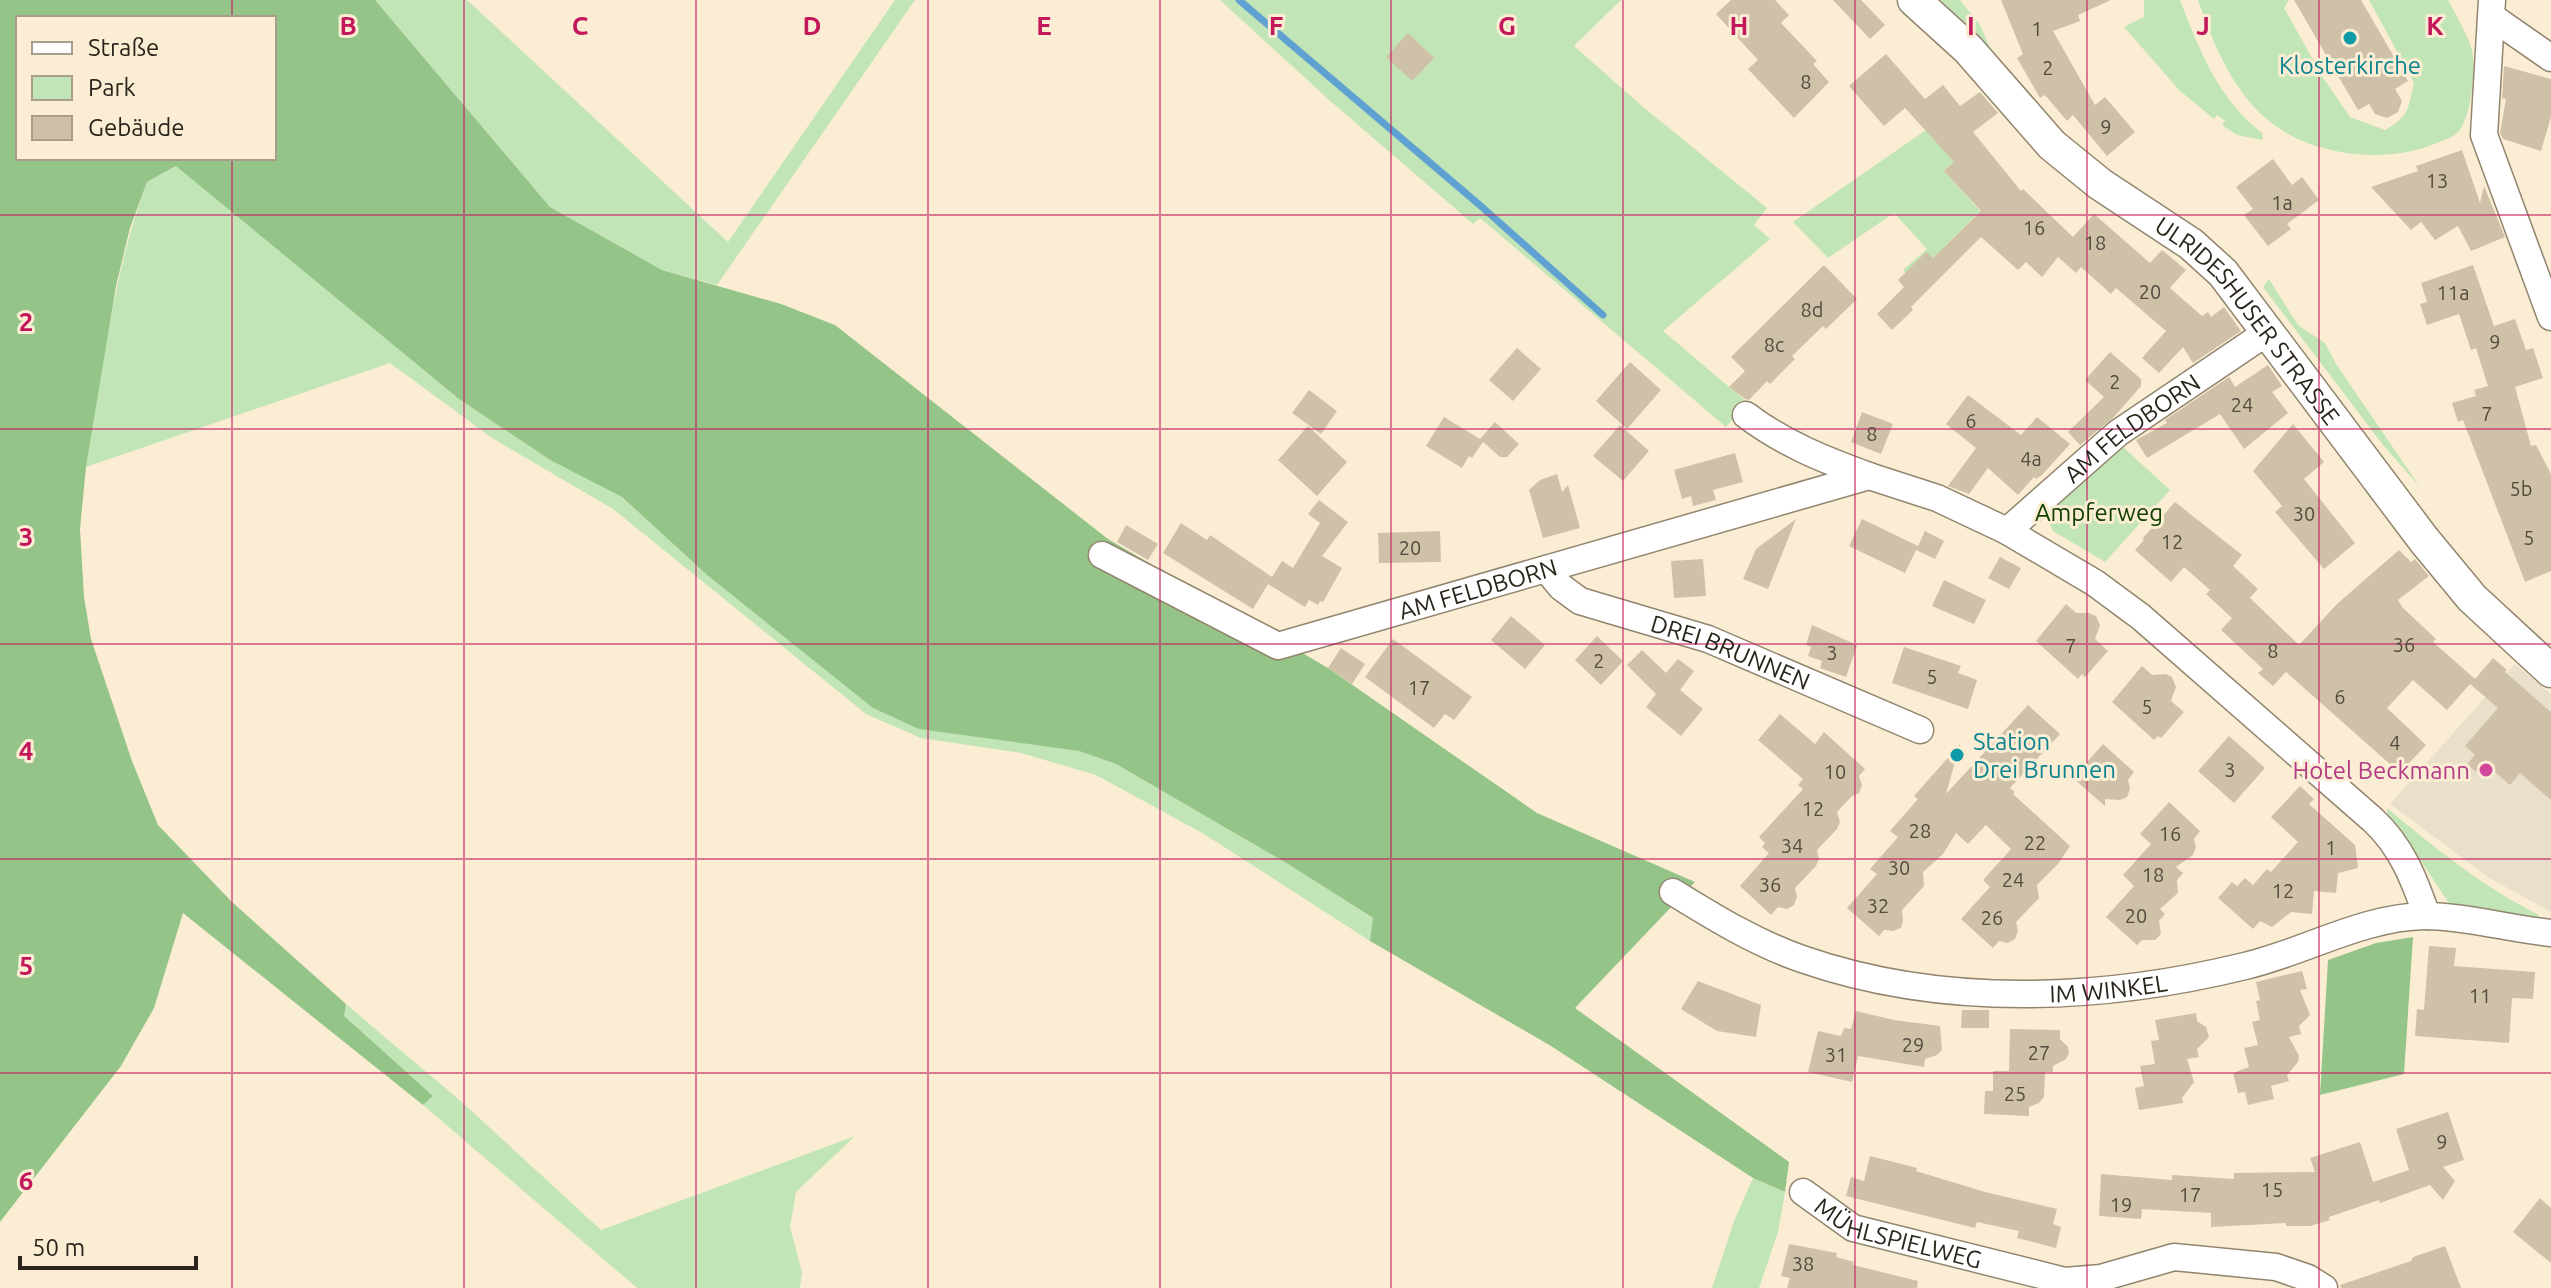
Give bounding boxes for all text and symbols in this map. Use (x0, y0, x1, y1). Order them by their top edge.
text: B (339, 11, 357, 40)
text: C (572, 11, 589, 40)
text: D (803, 11, 821, 40)
text: E (1036, 11, 1052, 40)
text: F (1269, 11, 1283, 40)
text: G (1498, 11, 1516, 40)
text: H (1730, 11, 1748, 40)
text: I (1967, 11, 1975, 40)
text: J (2196, 11, 2210, 40)
text: K (2426, 11, 2444, 40)
legend (16, 16, 276, 160)
house number: 1 (2031, 17, 2043, 40)
marker: Klosterkirche (2341, 29, 2359, 47)
text: Straße (88, 34, 159, 61)
place label: Klosterkirche (2279, 52, 2421, 79)
house number: 2 (2042, 56, 2054, 79)
house number: 8 (1800, 70, 1812, 93)
text: Park (88, 74, 136, 101)
text: Gebäude (88, 114, 185, 141)
house number: 9 (2100, 115, 2112, 138)
house number: 13 (2426, 169, 2448, 192)
house number: 1a (2271, 191, 2293, 214)
street label: ULRIDESHUSER STRASSE (2150, 211, 2346, 430)
house number: 16 (2023, 216, 2045, 239)
house number: 18 (2084, 231, 2106, 254)
house number: 20 (2139, 280, 2161, 303)
house number: 11a (2437, 281, 2469, 304)
house number: 8d (1801, 298, 1823, 321)
text: 2 (19, 307, 33, 336)
house number: 9 (2489, 330, 2501, 353)
house number: 8c (1764, 333, 1784, 356)
street label: AM FELDBORN (2058, 368, 2205, 488)
house number: 2 (2109, 370, 2121, 393)
house number: 24 (2231, 393, 2253, 416)
house number: 7 (2481, 402, 2493, 425)
house number: 6 (1965, 409, 1977, 432)
house number: 8 (1866, 422, 1878, 445)
house number: 4a (2020, 447, 2042, 470)
house number: 5b (2510, 477, 2532, 500)
park label: Ampferweg (2035, 499, 2163, 526)
house number: 30 (2293, 502, 2315, 525)
text: 3 (19, 522, 33, 551)
house number: 5 (2523, 526, 2535, 549)
house number: 12 (2161, 530, 2183, 553)
house number: 20 (1399, 536, 1421, 559)
street label: AM FELDBORN (1396, 553, 1560, 624)
street label: DREI BRUNNEN (1648, 609, 1814, 695)
house number: 36 (2393, 633, 2415, 656)
house number: 7 (2065, 634, 2077, 657)
house number: 8 (2267, 639, 2279, 662)
house number: 3 (1826, 641, 1838, 664)
house number: 2 (1593, 649, 1605, 672)
house number: 5 (1926, 665, 1938, 688)
house number: 17 (1408, 676, 1430, 699)
house number: 6 (2334, 685, 2346, 708)
house number: 5 (2141, 695, 2153, 718)
place label: Station Drei Brunnen (1973, 728, 2116, 783)
house number: 4 (2389, 731, 2401, 754)
text: 4 (19, 736, 33, 765)
marker: Station Drei Brunnen (1948, 746, 1966, 764)
place label: Hotel Beckmann (2293, 757, 2470, 784)
house number: 3 (2224, 758, 2236, 781)
house number: 10 (1824, 760, 1846, 783)
marker: Hotel Beckmann (2477, 761, 2495, 779)
house number: 12 (1802, 797, 1824, 820)
house number: 28 (1909, 819, 1931, 842)
house number: 16 (2159, 822, 2181, 845)
house number: 22 (2024, 831, 2046, 854)
house number: 34 (1781, 834, 1803, 857)
house number: 1 (2325, 836, 2337, 859)
house number: 30 (1888, 856, 1910, 879)
house number: 18 (2142, 863, 2164, 886)
house number: 24 (2002, 868, 2024, 891)
house number: 36 (1759, 873, 1781, 896)
house number: 12 (2272, 879, 2294, 902)
house number: 32 (1867, 894, 1889, 917)
house number: 20 (2125, 904, 2147, 927)
house number: 26 (1981, 906, 2003, 929)
text: 5 (19, 951, 33, 980)
street label: IM WINKEL (2049, 969, 2169, 1007)
house number: 11 (2469, 984, 2491, 1007)
house number: 29 (1902, 1033, 1924, 1056)
house number: 27 (2028, 1041, 2050, 1064)
house number: 31 (1825, 1043, 1847, 1066)
house number: 25 (2004, 1082, 2026, 1105)
house number: 9 (2436, 1130, 2448, 1153)
text: 6 (19, 1166, 33, 1195)
house number: 15 (2261, 1178, 2283, 1201)
house number: 17 (2179, 1183, 2201, 1206)
street label: MÜHLSPIELWEG (1810, 1192, 1985, 1273)
house number: 19 (2110, 1193, 2132, 1216)
scale bar (20, 1220, 196, 1270)
text: 50 m (32, 1234, 85, 1261)
house number: 38 (1792, 1252, 1814, 1275)

